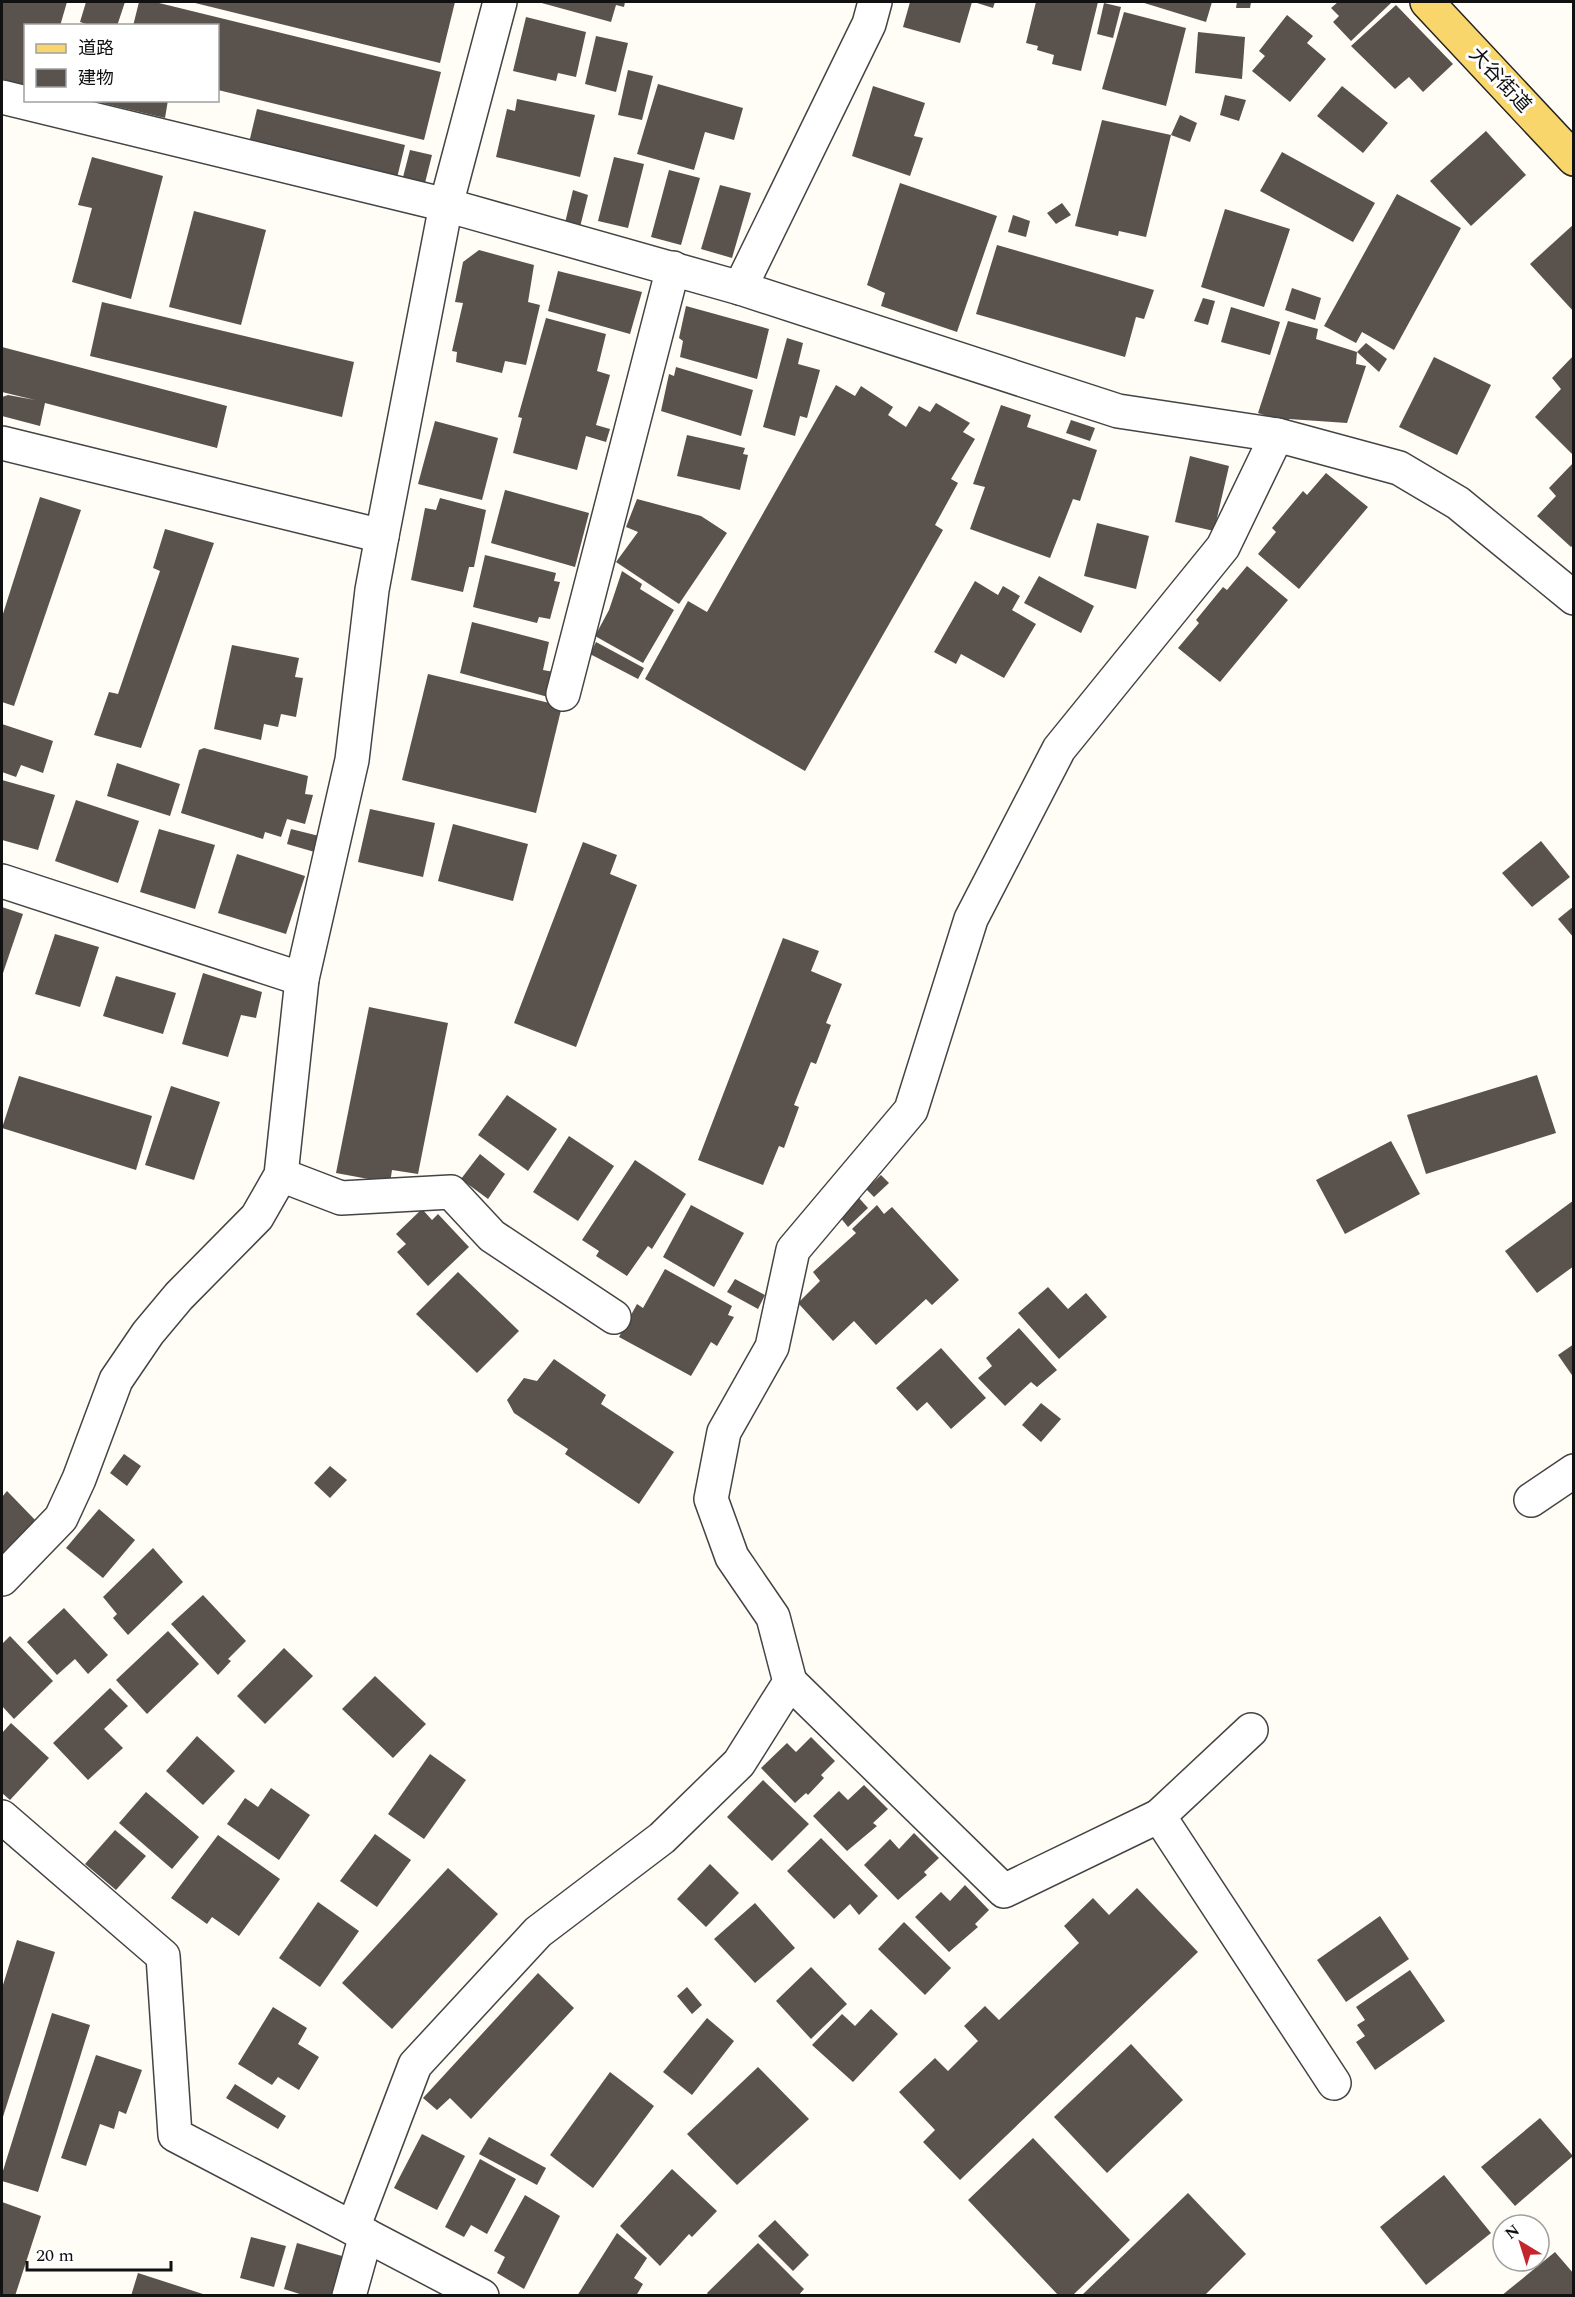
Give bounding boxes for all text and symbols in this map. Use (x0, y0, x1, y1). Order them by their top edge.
legend (24, 24, 219, 102)
text: 道路 (78, 35, 114, 62)
street label: 大谷街道 (1462, 41, 1538, 119)
text: 建物 (78, 65, 114, 92)
north arrow (1491, 2213, 1551, 2273)
text: N (1500, 2218, 1525, 2245)
scale bar (27, 2234, 171, 2272)
text: 20 m (36, 2242, 74, 2269)

